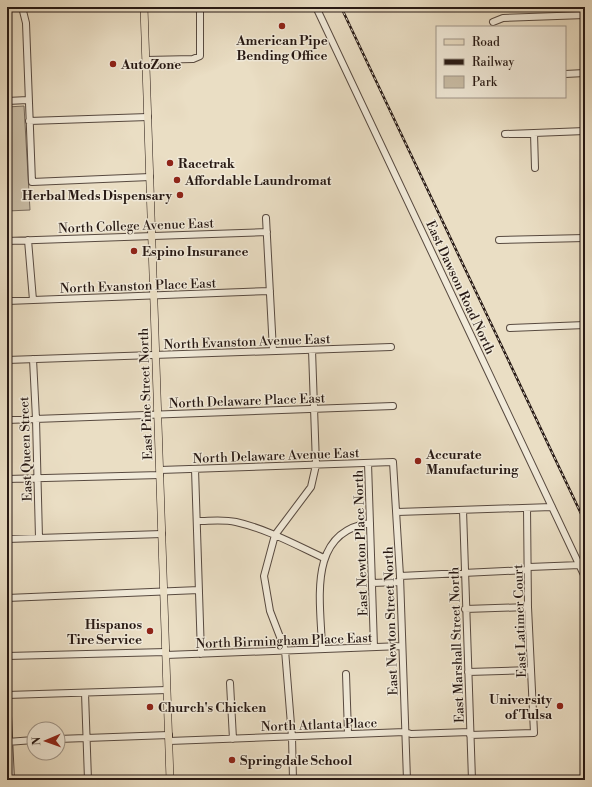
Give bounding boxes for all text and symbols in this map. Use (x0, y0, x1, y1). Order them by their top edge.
marker: American Pipe Bending Office (277, 21, 287, 31)
legend (436, 26, 566, 98)
place label: American Pipe Bending Office (235, 33, 328, 64)
text: Road (472, 35, 500, 50)
text: Railway (472, 55, 514, 70)
place label: AutoZone (120, 57, 181, 73)
marker: AutoZone (108, 59, 118, 69)
text: Park (472, 75, 498, 90)
place label: Racetrak (178, 156, 236, 172)
marker: Racetrak (165, 158, 175, 168)
place label: Affordable Laundromat (184, 173, 332, 189)
marker: Affordable Laundromat (172, 175, 182, 185)
place label: Herbal Meds Dispensary (22, 188, 172, 204)
marker: Herbal Meds Dispensary (175, 190, 185, 200)
street label: North College Avenue East (58, 215, 215, 237)
street label: East Dawson Road North (422, 218, 498, 357)
place label: Espino Insurance (142, 244, 249, 260)
marker: Espino Insurance (129, 246, 139, 256)
street label: North Evanston Place East (60, 275, 217, 297)
street label: East Pine Street North (136, 327, 156, 460)
street label: North Evanston Avenue East (163, 331, 331, 353)
street label: North Delaware Place East (169, 390, 326, 412)
street label: East Queen Street (16, 396, 36, 502)
street label: North Delaware Avenue East (192, 445, 360, 467)
place label: Accurate Manufacturing (425, 447, 519, 478)
marker: Accurate Manufacturing (413, 456, 423, 466)
street label: East Newton Place North (350, 469, 372, 616)
street label: East Newton Street North (380, 546, 402, 696)
street label: East Latimer Court (510, 564, 530, 678)
street label: East Marshall Street North (446, 566, 468, 723)
place label: Hispanos Tire Service (67, 617, 142, 648)
marker: Hispanos Tire Service (145, 626, 155, 636)
street label: North Birmingham Place East (195, 630, 373, 652)
place label: University of Tulsa (489, 692, 553, 723)
place label: Church's Chicken (158, 700, 266, 716)
marker: University of Tulsa (555, 701, 565, 711)
marker: Church's Chicken (145, 702, 155, 712)
street label: North Atlanta Place (261, 715, 378, 735)
north arrow (26, 721, 66, 761)
text: N (30, 736, 44, 746)
place label: Springdale School (240, 753, 353, 769)
marker: Springdale School (227, 755, 237, 765)

